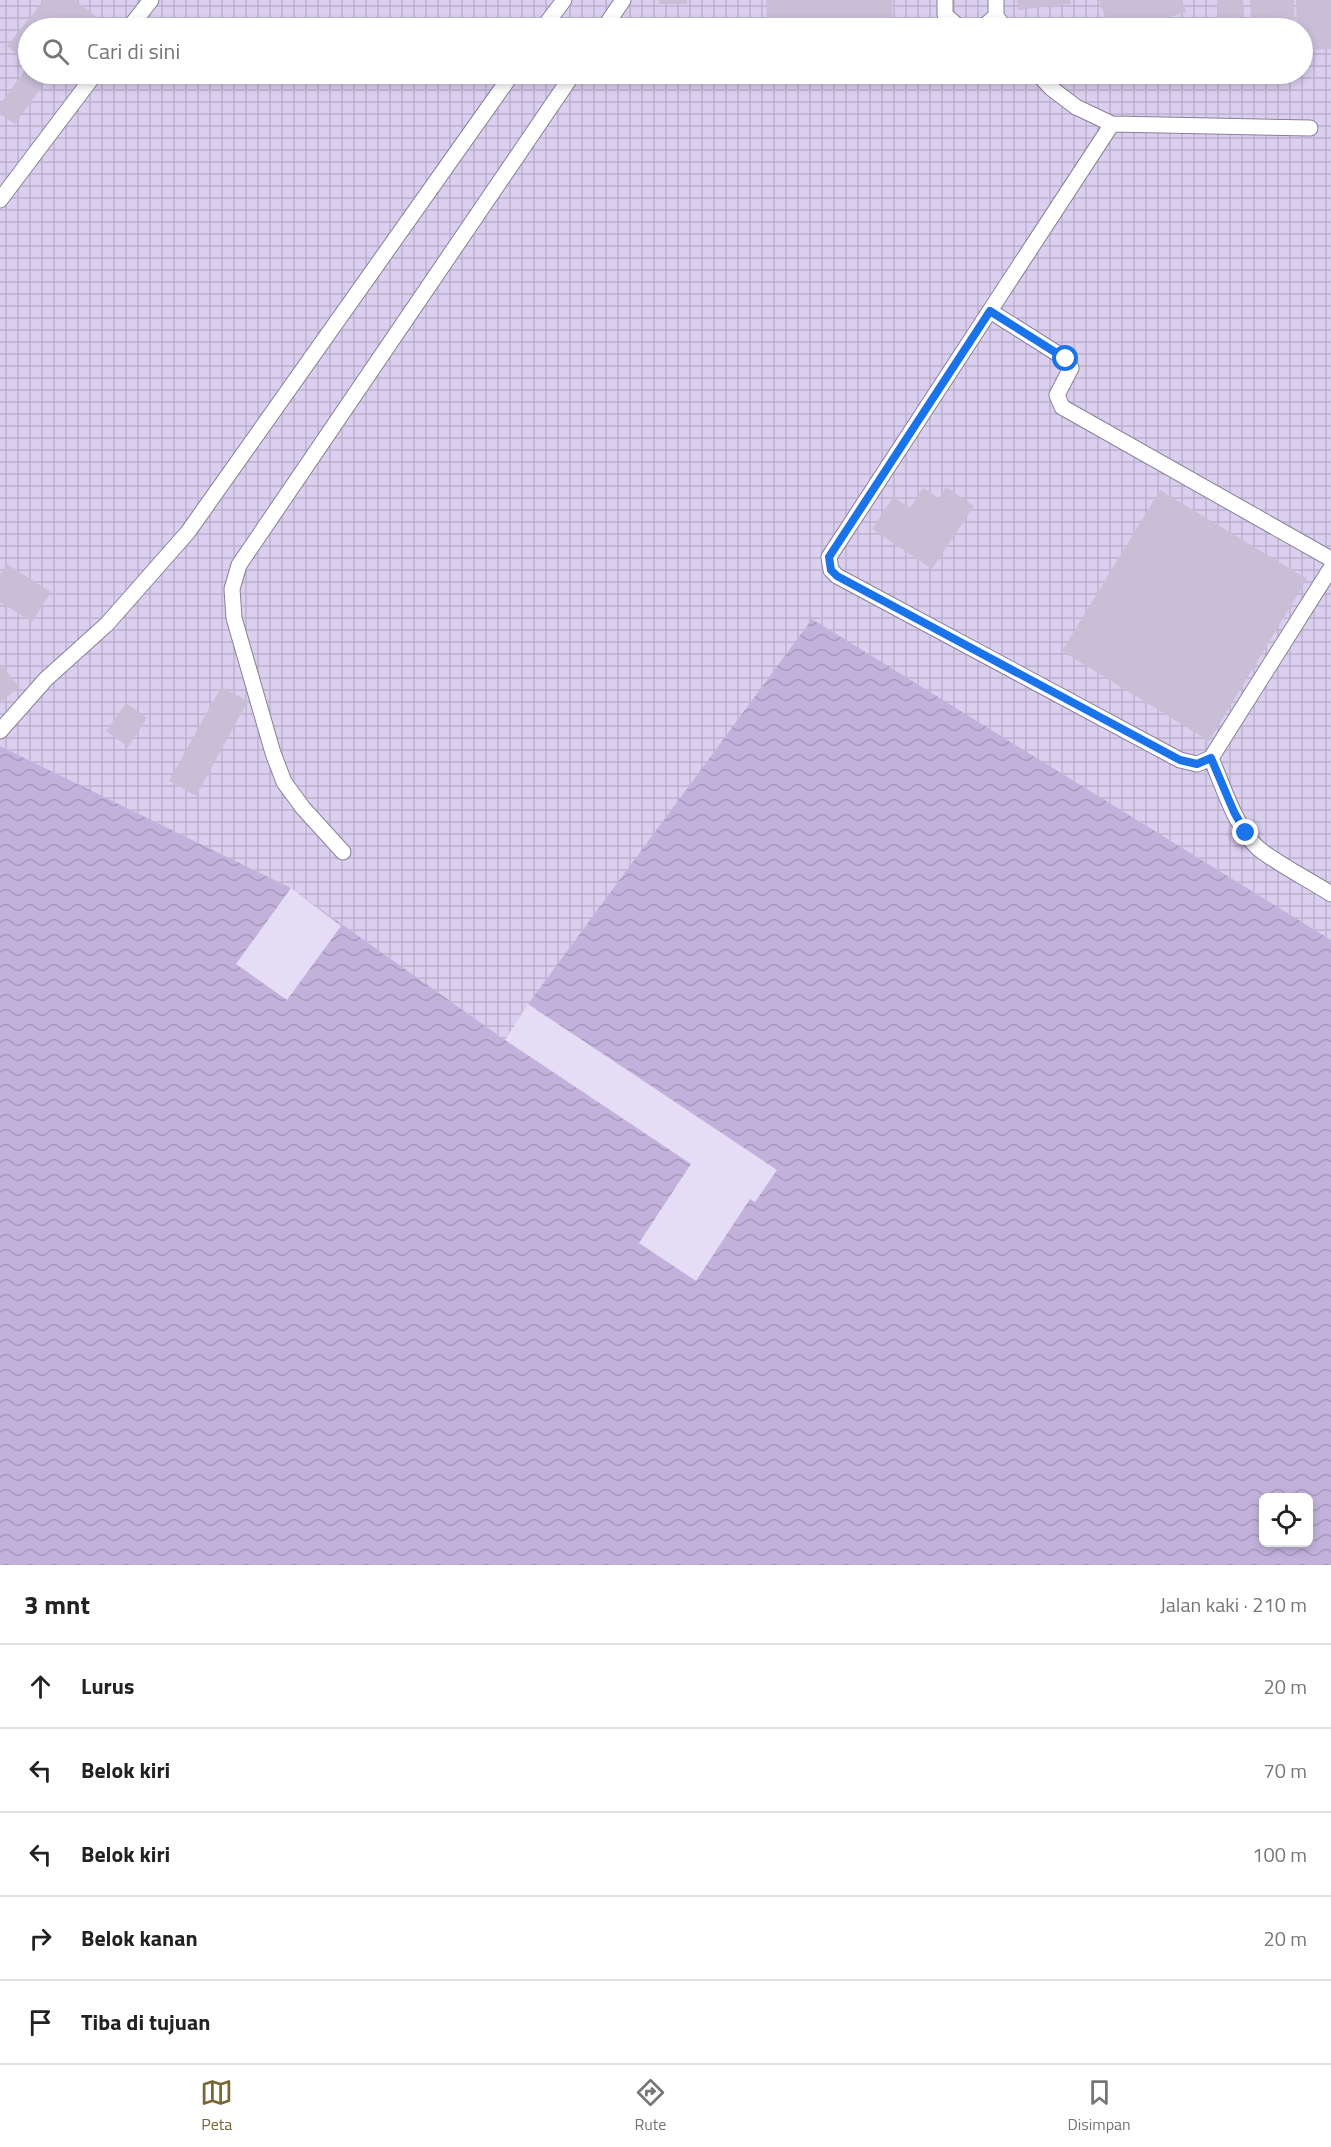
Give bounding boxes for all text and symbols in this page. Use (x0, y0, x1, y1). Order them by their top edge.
search box (18, 18, 1313, 84)
text: Cari di sini (87, 34, 180, 68)
icon: search (39, 35, 72, 68)
route start (1052, 345, 1078, 371)
route end (1232, 819, 1258, 845)
map controls (1259, 1493, 1313, 1547)
button: locate (1259, 1493, 1313, 1547)
text: 3 mnt (24, 1585, 90, 1624)
text: Jalan kaki · 210 m (1160, 1589, 1307, 1620)
text: Lurus (81, 1669, 134, 1703)
icon: ahead (24, 1670, 57, 1703)
text: 20 m (1263, 1671, 1307, 1702)
text: Belok kiri (81, 1753, 170, 1787)
icon: left (24, 1754, 57, 1787)
text: 70 m (1263, 1755, 1307, 1786)
text: Belok kiri (81, 1837, 170, 1871)
icon: left (24, 1838, 57, 1871)
text: 100 m (1252, 1839, 1307, 1870)
text: Belok kanan (81, 1921, 198, 1955)
icon: right (24, 1922, 57, 1955)
text: 20 m (1263, 1923, 1307, 1954)
text: Tiba di tujuan (81, 2005, 210, 2039)
icon: arrive (24, 2006, 57, 2039)
tab: Peta (200, 2076, 233, 2136)
tab: Rute (634, 2076, 667, 2136)
tab: Disimpan (1067, 2076, 1131, 2136)

